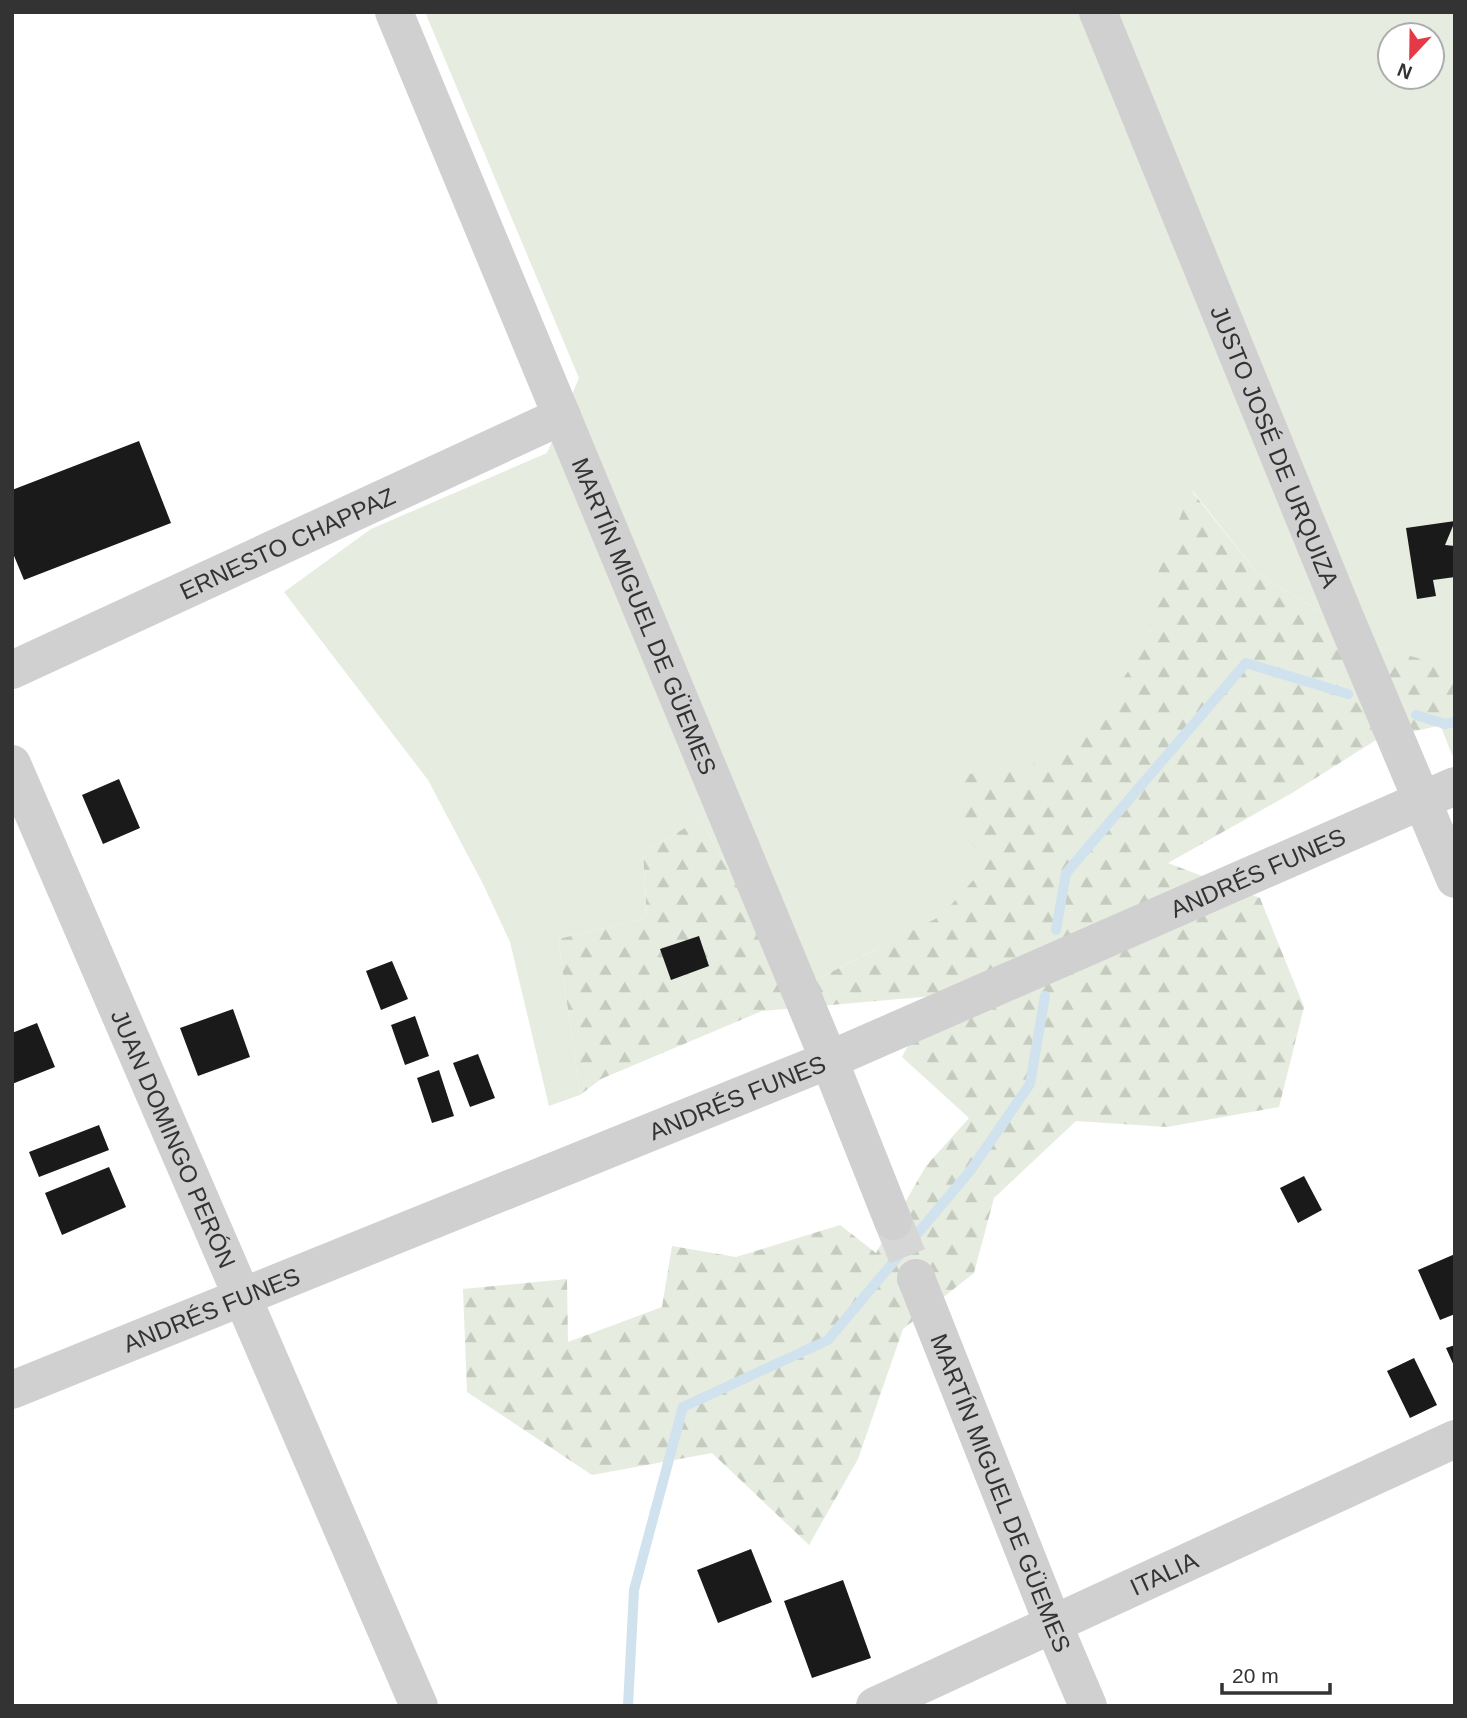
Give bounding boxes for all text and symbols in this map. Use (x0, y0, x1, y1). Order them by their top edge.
north arrow (1376, 21, 1446, 91)
text: N (1395, 59, 1415, 84)
street label: JUSTO JOSÉ DE URQUIZA (1206, 301, 1345, 591)
street label: MARTÍN MIGUEL DE GÜEMES (567, 454, 722, 778)
street label: ERNESTO CHAPPAZ (175, 482, 399, 604)
street label: ANDRÉS FUNES (1166, 822, 1349, 922)
street label: JUAN DOMINGO PERÓN (106, 1005, 242, 1272)
street label: ANDRÉS FUNES (645, 1049, 829, 1145)
street label: ANDRÉS FUNES (119, 1262, 304, 1357)
street label: MARTÍN MIGUEL DE GÜEMES (926, 1330, 1077, 1656)
street label: ITALIA (1126, 1546, 1202, 1600)
scale bar (1222, 1652, 1330, 1696)
text: 20 m (1232, 1664, 1279, 1687)

